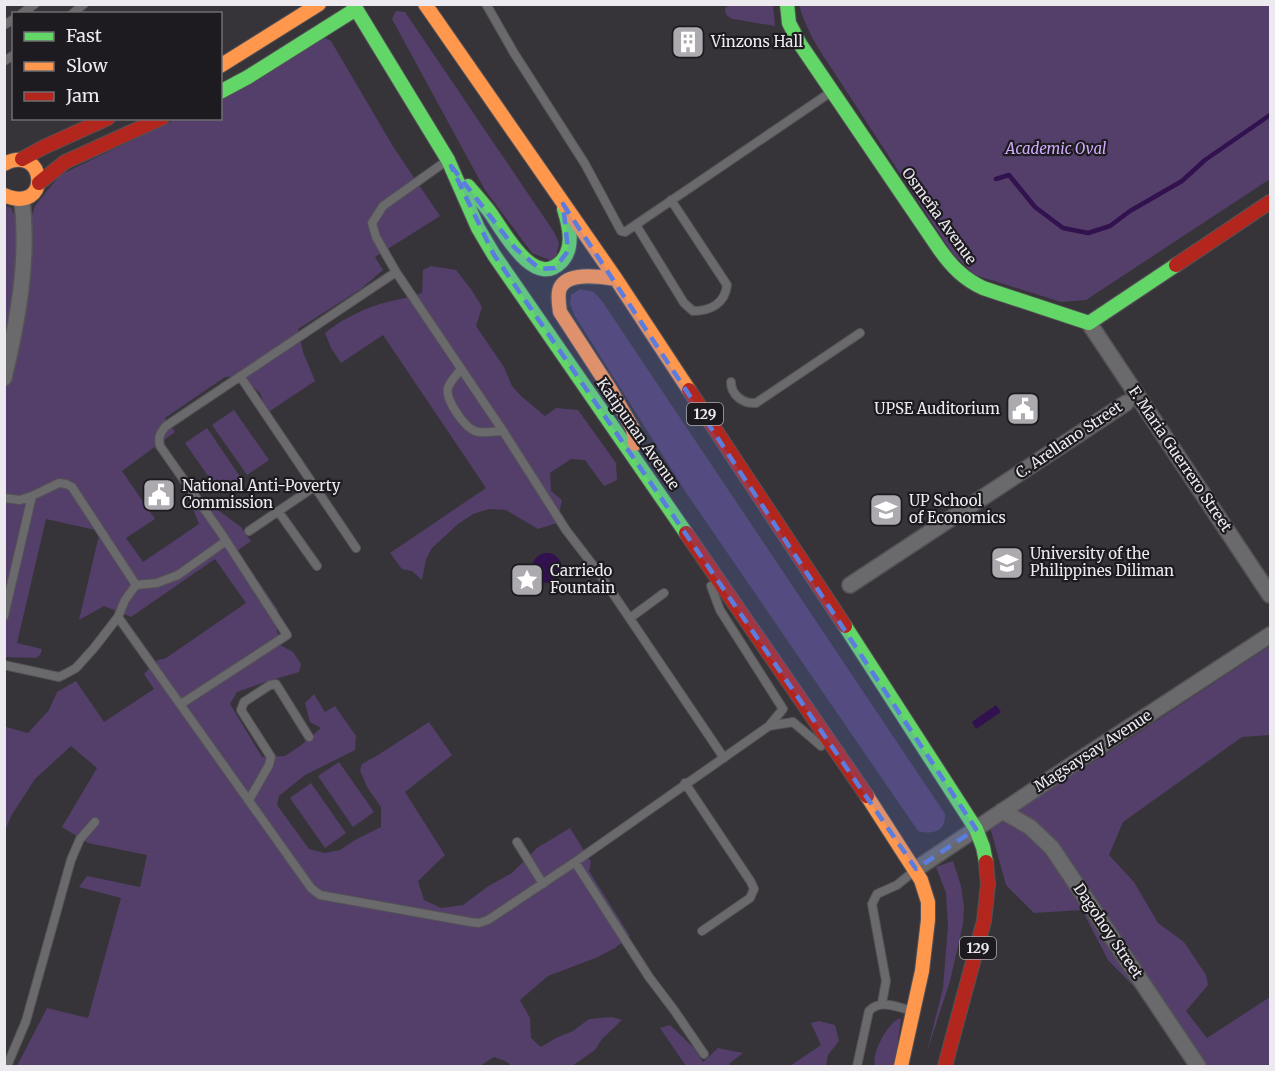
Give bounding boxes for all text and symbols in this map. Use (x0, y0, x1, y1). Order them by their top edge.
legend (12, 12, 222, 120)
text: Fast (66, 24, 102, 47)
building icon: Vinzons Hall (670, 24, 706, 60)
place label: Vinzons Hall (710, 32, 803, 51)
text: Slow (66, 54, 109, 77)
text: Jam (65, 84, 100, 107)
park label: Academic Oval (1005, 139, 1106, 158)
street label: Osmeña Avenue (898, 164, 981, 268)
street label: Katipunan Avenue (593, 374, 684, 493)
street label: F. Maria Guerrero Street (1125, 382, 1236, 535)
public building icon: UPSE Auditorium (1005, 391, 1041, 427)
street label: C. Arellano Street (1012, 397, 1126, 482)
place label: UPSE Auditorium (874, 399, 1000, 418)
road number: 129 (687, 403, 723, 425)
place label: National Anti-Poverty Commission (182, 476, 341, 512)
public building icon: National Anti-Poverty Commission (141, 477, 177, 513)
place label: UP School of Economics (909, 491, 1006, 527)
school or university icon: UP School of Economics (868, 492, 904, 528)
place label: University of the Philippines Diliman (1030, 544, 1174, 580)
school or university icon: University of the Philippines Diliman (989, 545, 1025, 581)
place label: Carriedo Fountain (550, 561, 615, 597)
place icon: Carriedo Fountain (509, 562, 545, 598)
street label: Magsaysay Avenue (1030, 705, 1155, 796)
street label: Dagohoy Street (1070, 880, 1147, 982)
road number: 129 (960, 937, 996, 959)

